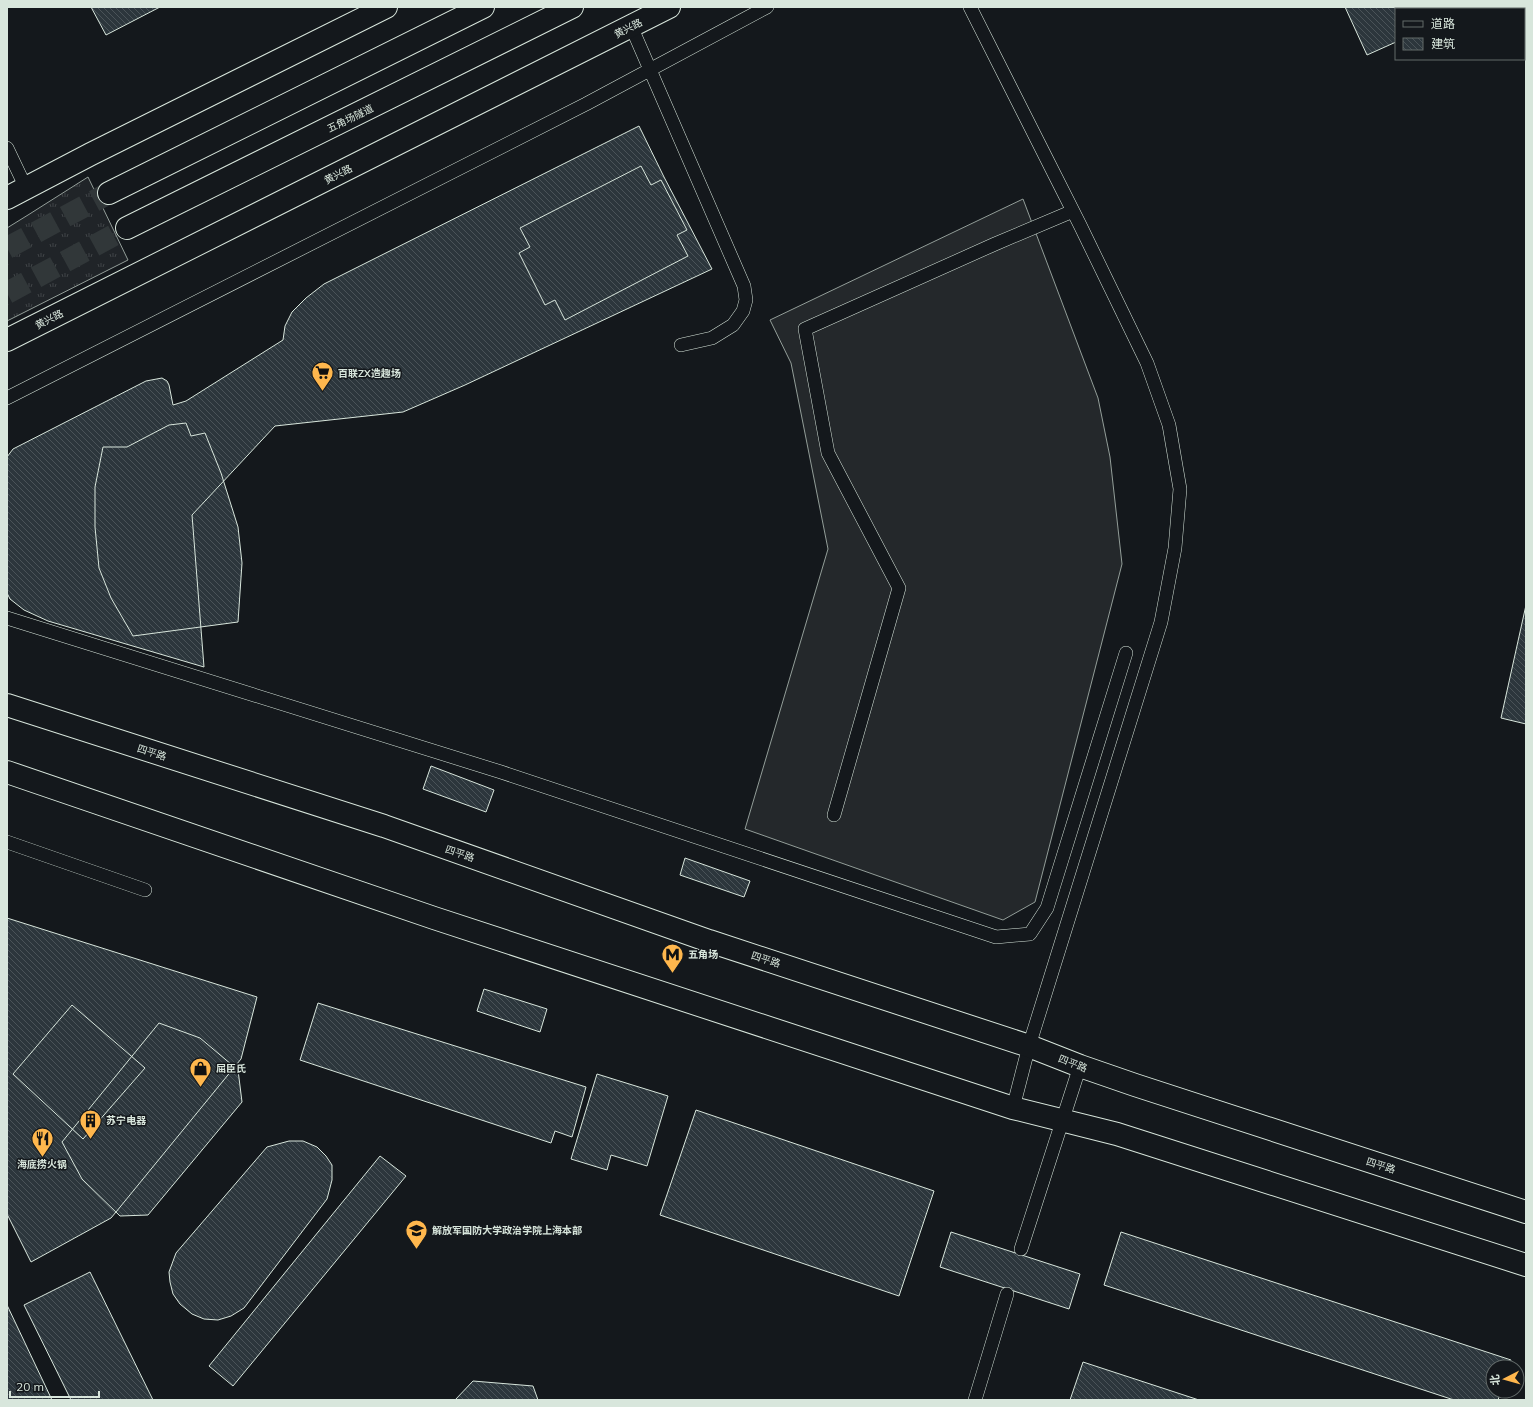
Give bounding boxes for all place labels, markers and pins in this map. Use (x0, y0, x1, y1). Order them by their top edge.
supermarket icon: 百联ZX造趣场 (310, 360, 336, 393)
place label: 百联ZX造趣场 (338, 367, 401, 380)
metro station icon: 五角场 (659, 941, 685, 974)
place label: 五角场 (688, 948, 718, 961)
shop icon: 屈臣氏 (188, 1055, 214, 1088)
place label: 屈臣氏 (216, 1062, 246, 1075)
building icon: 苏宁电器 (78, 1107, 104, 1140)
place label: 苏宁电器 (106, 1114, 147, 1127)
restaurant icon: 海底捞火锅 (29, 1125, 55, 1158)
place label: 海底捞火锅 (17, 1158, 67, 1171)
school or university icon: 解放军国防大学政治学院上海本部 (403, 1217, 429, 1250)
place label: 解放军国防大学政治学院上海本部 (432, 1224, 582, 1237)

